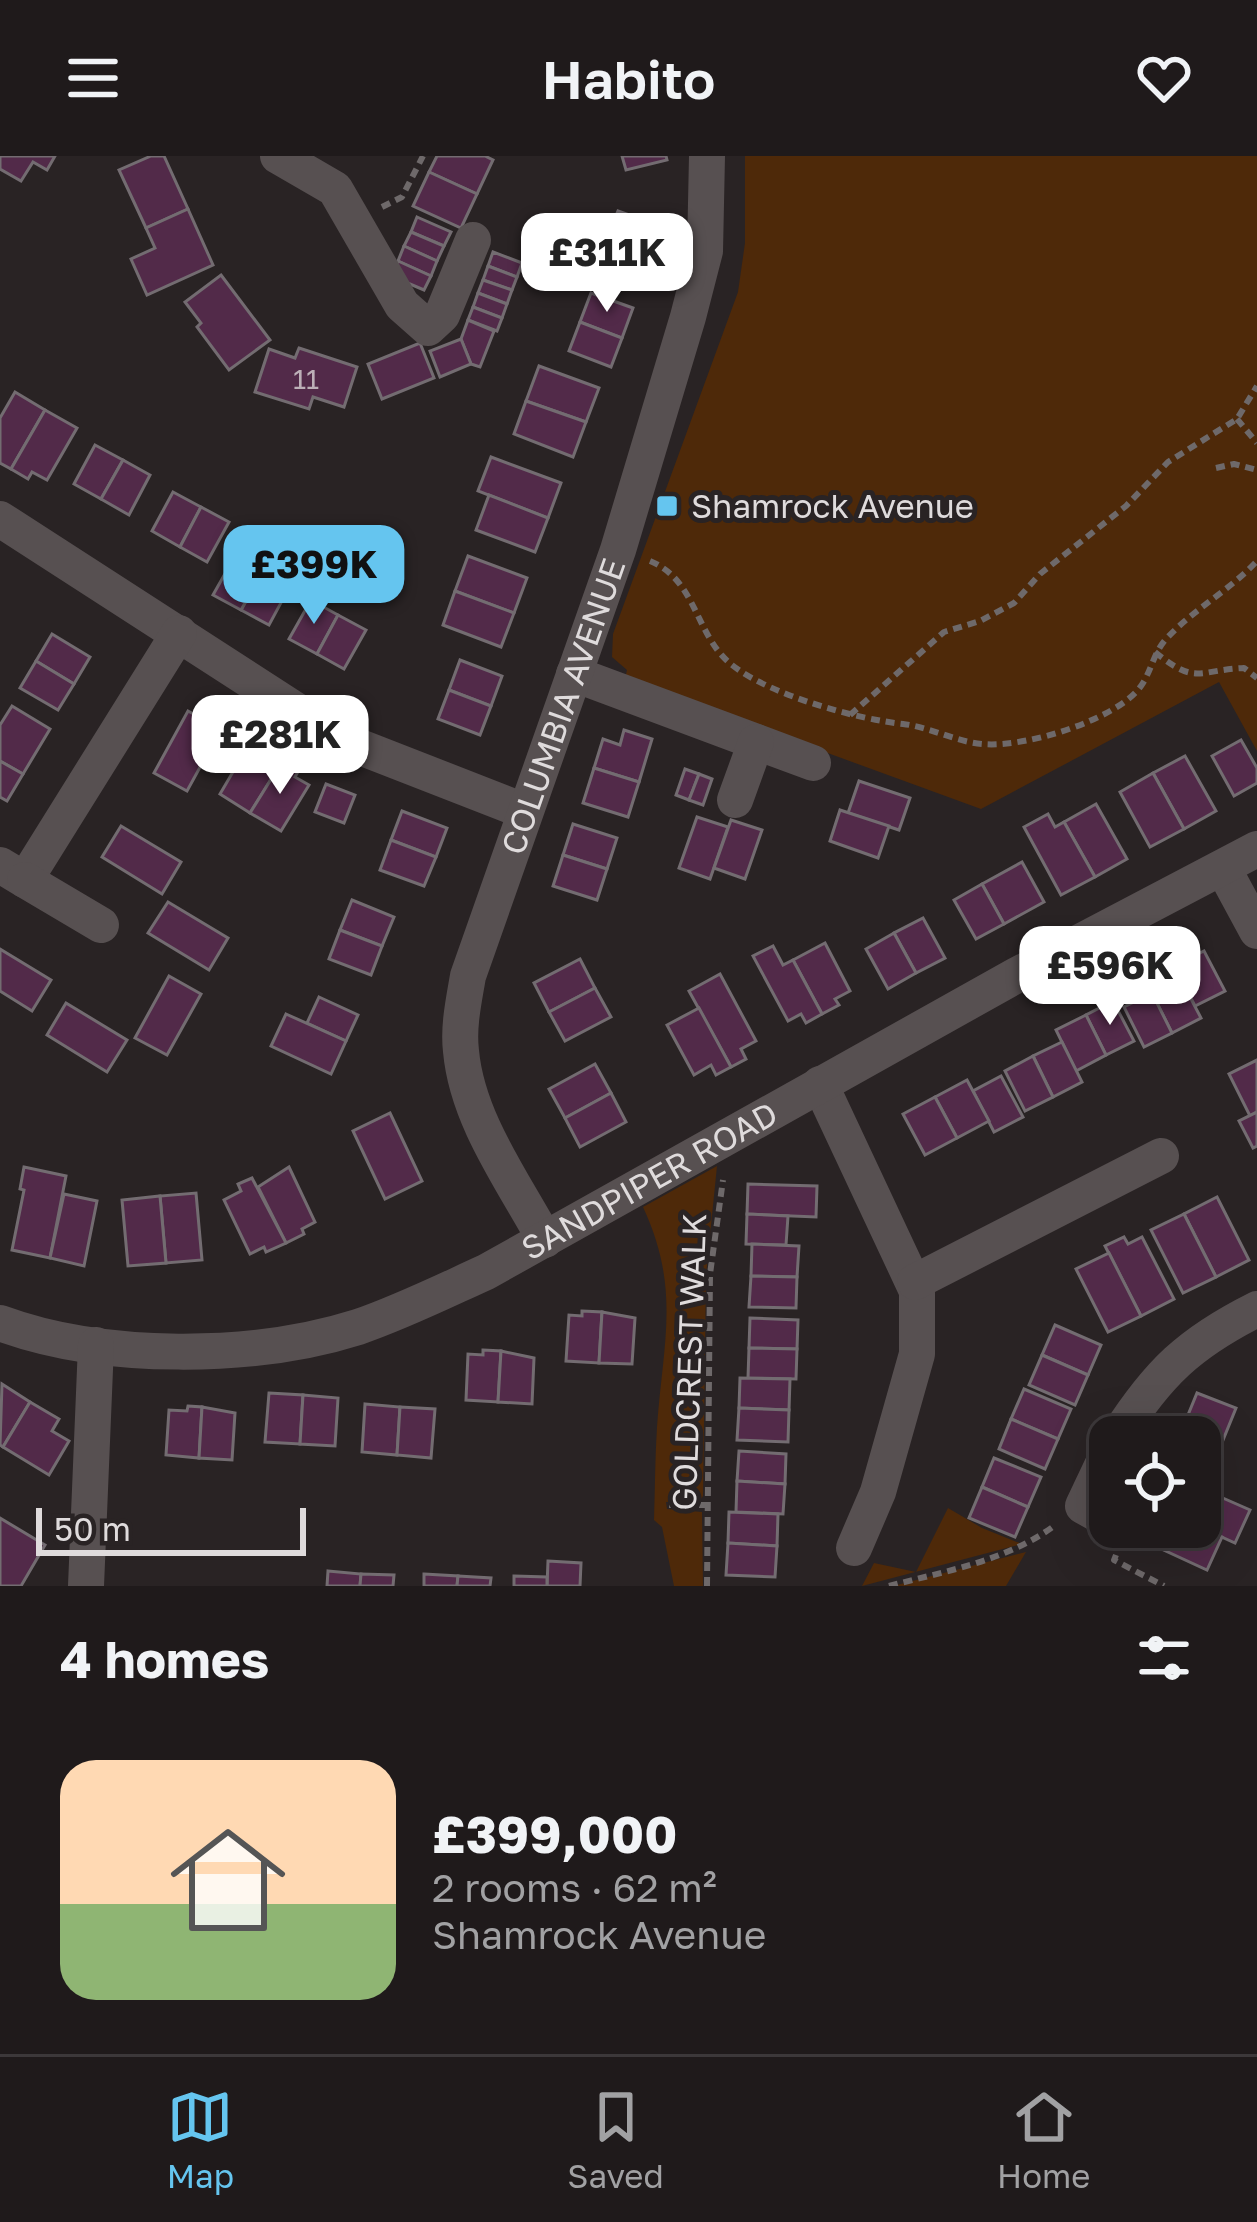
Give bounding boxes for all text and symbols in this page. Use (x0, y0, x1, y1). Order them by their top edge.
icon: menu (60, 45, 126, 111)
icon: heart (1131, 45, 1197, 111)
text: Habito (542, 46, 715, 111)
pin: £311K (523, 213, 691, 315)
text: £311K (548, 228, 666, 275)
house number: 11 (293, 363, 319, 395)
place label: Shamrock Avenue (691, 486, 974, 525)
marker: Shamrock Avenue (654, 493, 680, 519)
pin: £399K (230, 525, 398, 627)
text: £399K (250, 540, 378, 587)
street label: COLUMBIA AVENUE (492, 553, 632, 859)
pin: £281K (196, 695, 364, 797)
text: £281K (219, 710, 341, 757)
pin: £596K (1026, 926, 1194, 1028)
text: £596K (1046, 941, 1174, 988)
street label: SANDPIPER ROAD (514, 1093, 784, 1267)
street label: GOLDCREST WALK (664, 1213, 713, 1511)
map controls (1089, 1416, 1221, 1548)
button: locate (1089, 1416, 1221, 1548)
scale bar (36, 1502, 306, 1555)
text: 50 m (54, 1509, 131, 1548)
icon: filters (1131, 1625, 1197, 1691)
text: 4 homes (60, 1628, 269, 1689)
text: £399,000 (432, 1803, 677, 1864)
icon: home (156, 1808, 300, 1952)
text: 2 rooms · 62 m² (432, 1864, 717, 1911)
text: Shamrock Avenue (432, 1911, 766, 1958)
tab: Map (167, 2084, 234, 2195)
tab: Saved (567, 2084, 664, 2195)
tab: Home (997, 2084, 1090, 2195)

